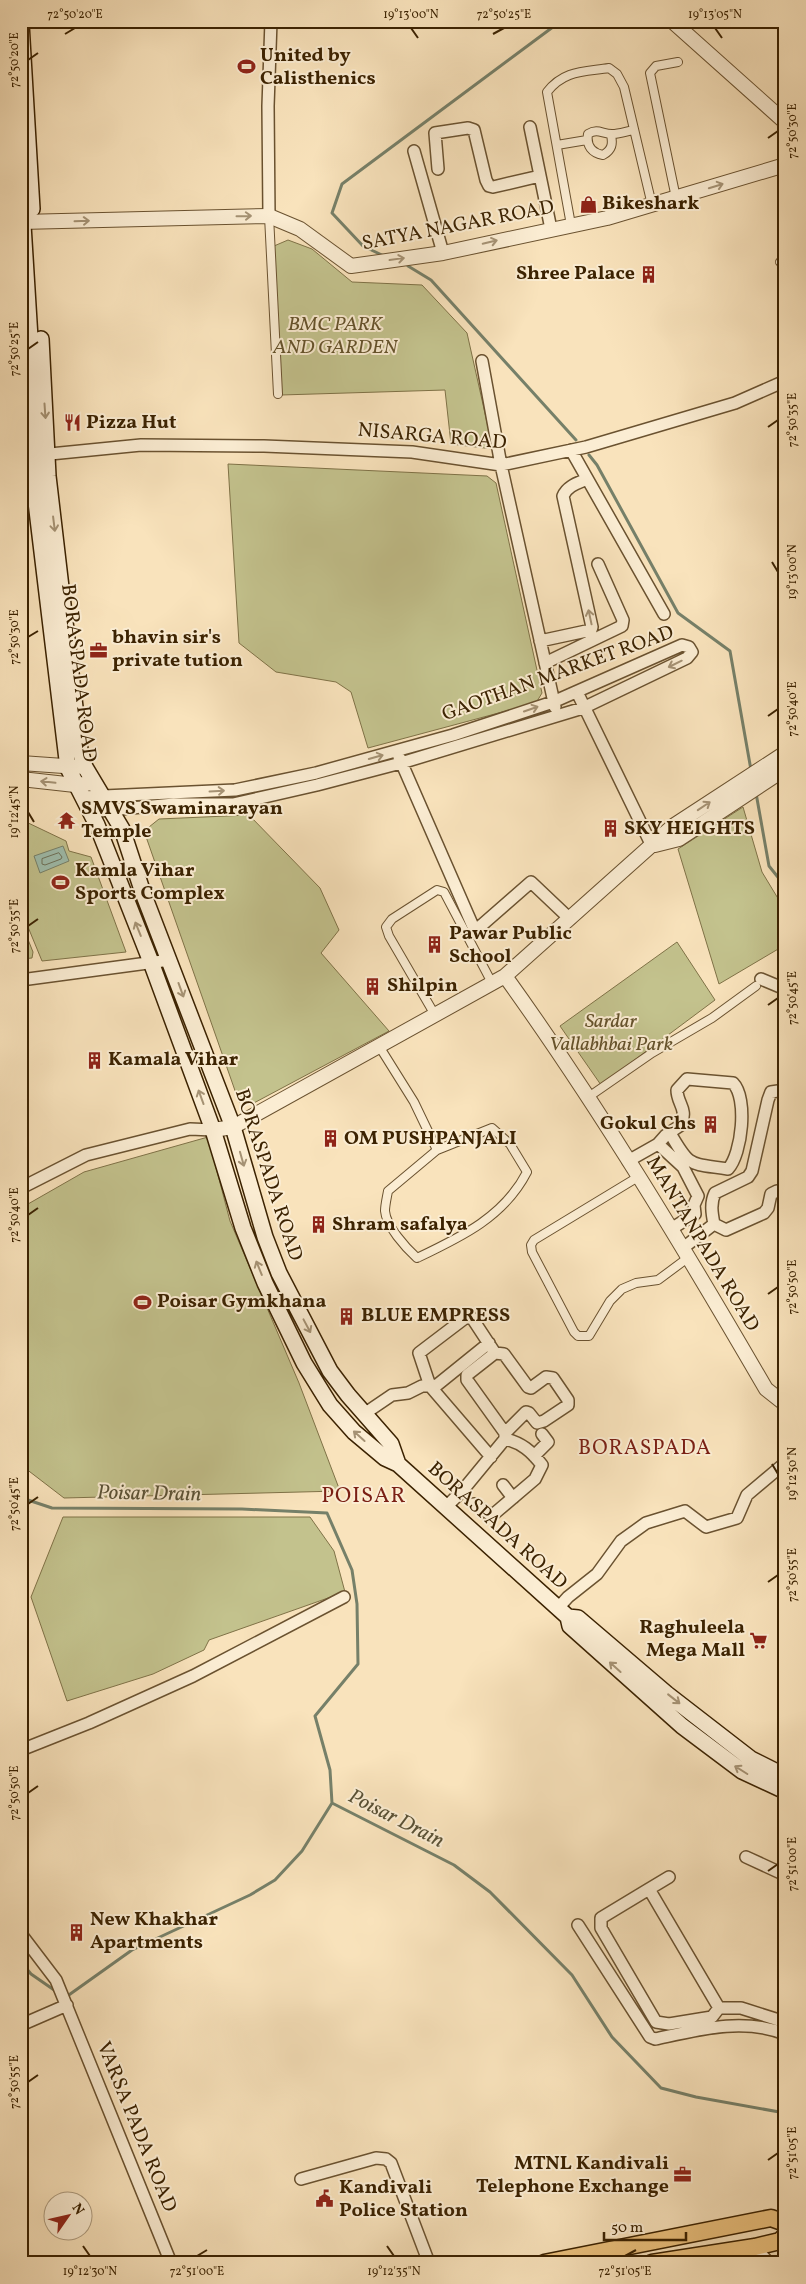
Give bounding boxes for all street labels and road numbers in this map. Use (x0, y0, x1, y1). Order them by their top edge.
street label: SATYA NAGAR ROAD (360, 194, 556, 258)
street label: NISARGA ROAD (356, 417, 508, 457)
street label: BORASPADA ROAD (53, 582, 103, 764)
street label: GAOTHAN MARKET ROAD (438, 619, 678, 729)
street label: BORASPADA ROAD (227, 1085, 309, 1265)
street label: MANTANPADA ROAD (638, 1151, 766, 1337)
street label: BORASPADA ROAD (421, 1456, 573, 1596)
street label: VARSA PADA ROAD (89, 2038, 183, 2216)

